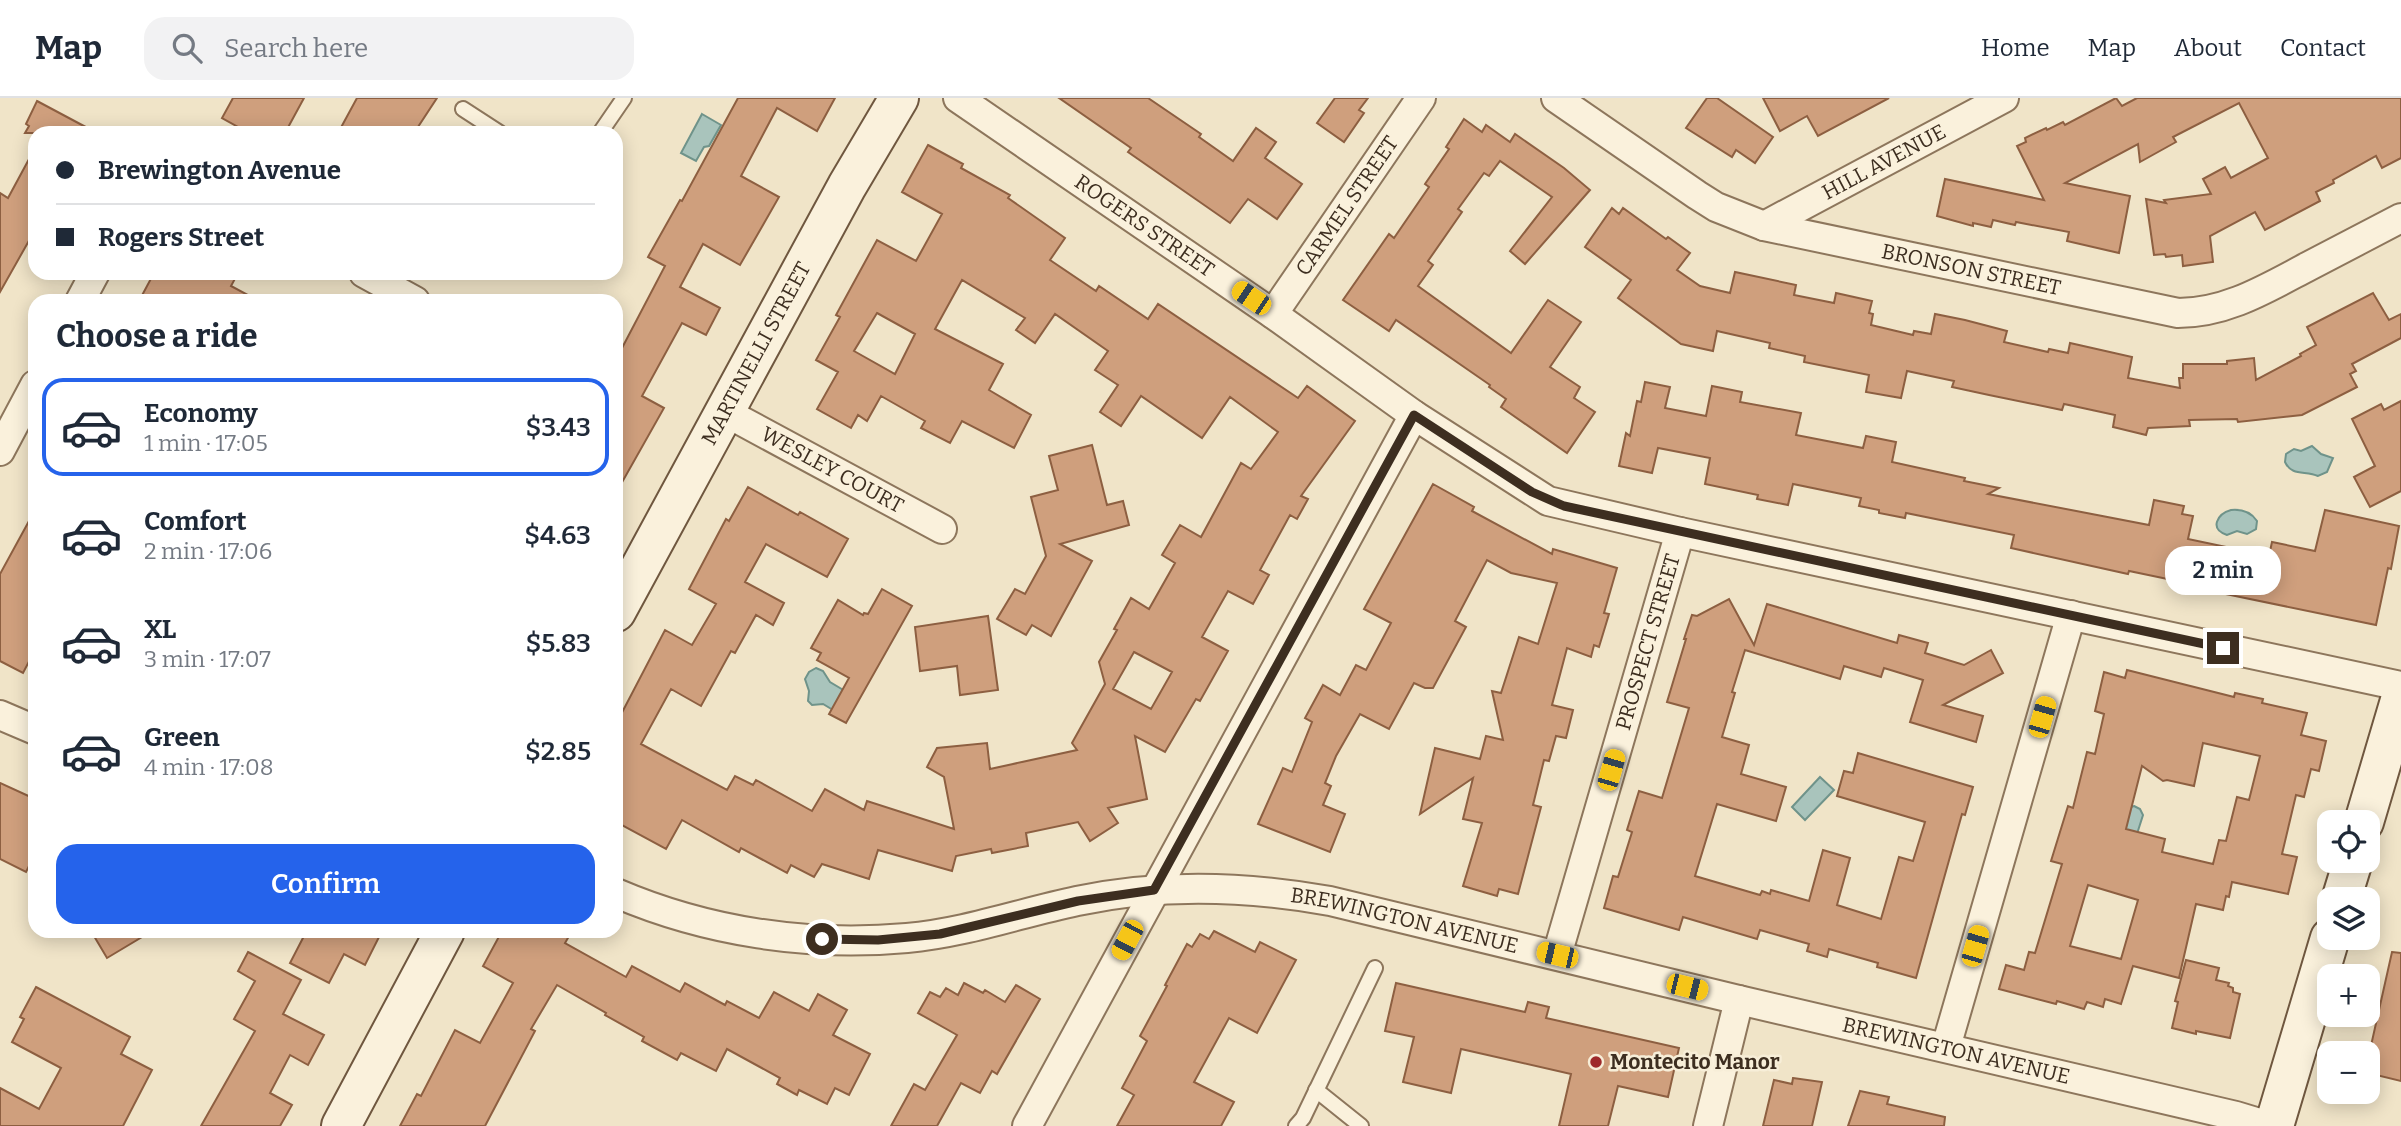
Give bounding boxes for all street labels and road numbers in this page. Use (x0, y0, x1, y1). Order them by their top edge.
street label: HILL AVENUE (1818, 118, 1950, 206)
street label: CARMEL STREET (1290, 131, 1404, 281)
street label: ROGERS STREET (1070, 169, 1219, 283)
street label: BRONSON STREET (1879, 238, 2063, 301)
street label: MARTINELLI STREET (696, 257, 816, 450)
street label: WESLEY COURT (757, 421, 908, 519)
street label: PROSPECT STREET (1610, 551, 1686, 733)
street label: BREWINGTON AVENUE (1289, 882, 1521, 959)
street label: BREWINGTON AVENUE (1840, 1012, 2073, 1090)

